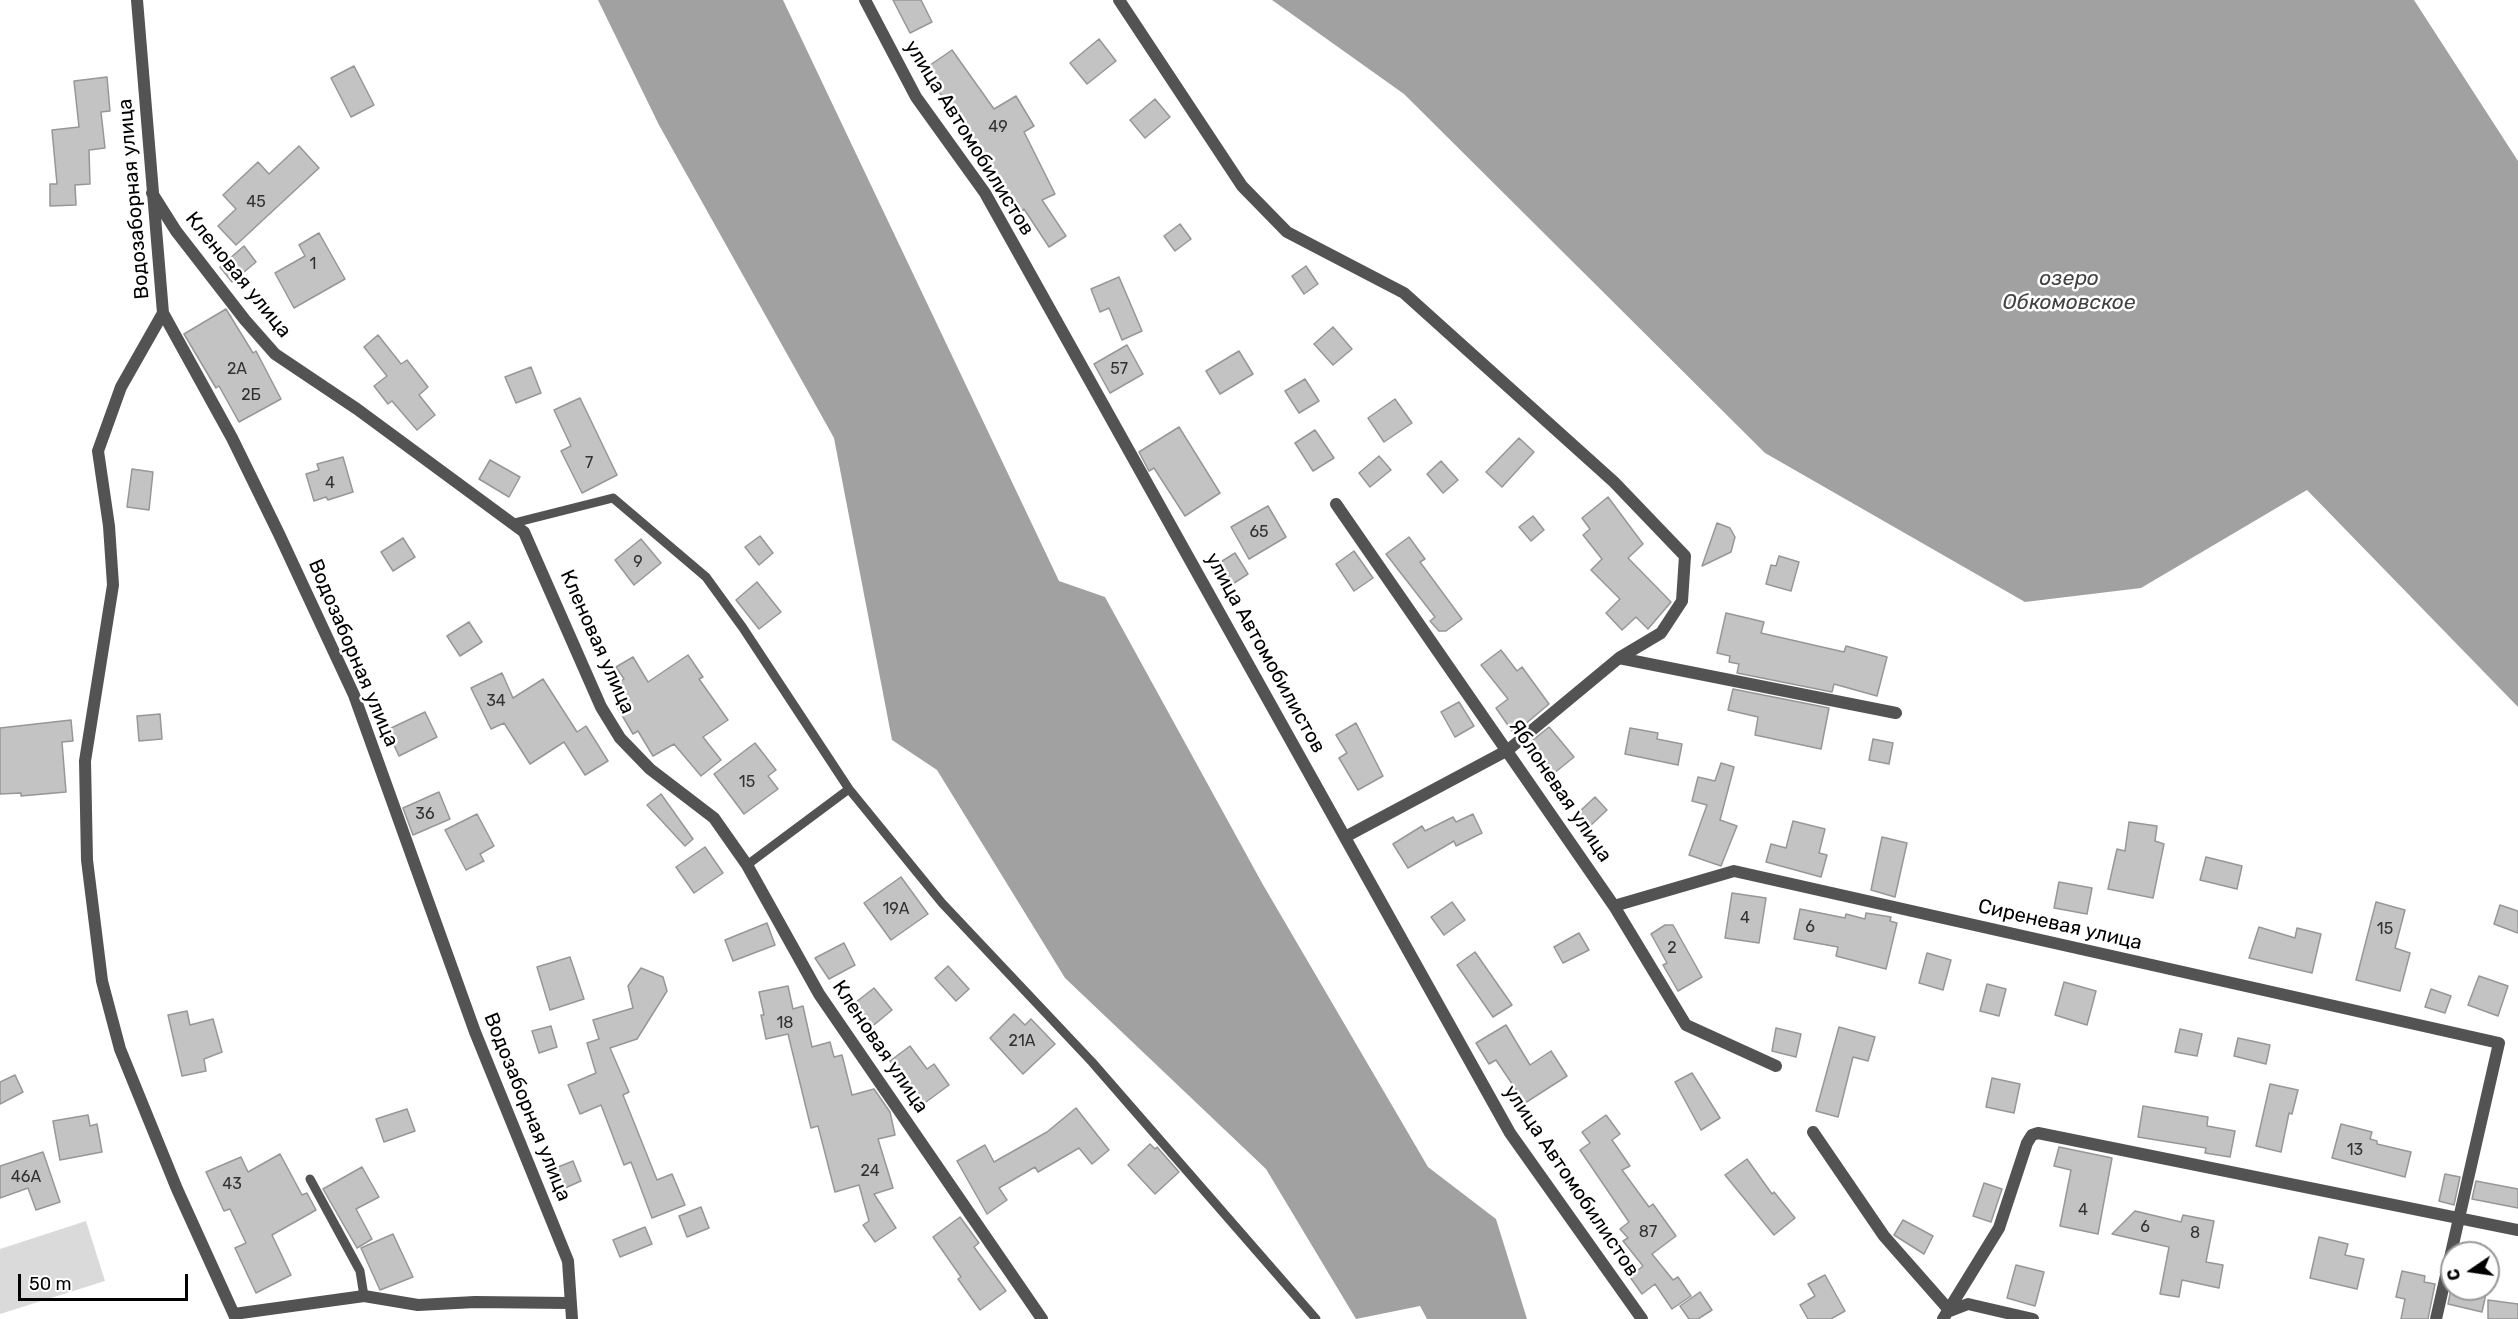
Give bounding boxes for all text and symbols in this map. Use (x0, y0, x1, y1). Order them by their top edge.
street label: улица Автомобилистов (899, 36, 1039, 240)
street label: Водозаборная улица (113, 98, 155, 300)
house number: 49 (988, 117, 1008, 137)
house number: 45 (246, 192, 266, 212)
street label: Кленовая улица (180, 207, 296, 343)
house number: 1 (310, 254, 316, 274)
water label: озеро Обкомовское (2003, 266, 2135, 316)
house number: 2А (227, 359, 247, 379)
house number: 57 (1110, 359, 1128, 379)
house number: 2Б (241, 385, 261, 405)
house number: 7 (585, 453, 593, 473)
house number: 4 (325, 473, 335, 493)
house number: 65 (1249, 522, 1269, 542)
street label: улица Автомобилистов (1200, 549, 1330, 757)
house number: 9 (633, 552, 643, 572)
street label: Водозаборная улица (303, 556, 403, 750)
street label: Кленовая улица (555, 566, 639, 718)
house number: 34 (486, 691, 506, 711)
street label: Яблоневая улица (1503, 715, 1617, 867)
house number: 15 (739, 772, 755, 792)
house number: 36 (415, 804, 435, 824)
street label: Сиреневая улица (1976, 894, 2144, 956)
house number: 19А (882, 899, 910, 919)
house number: 4 (1740, 908, 1750, 928)
house number: 6 (1805, 917, 1815, 937)
house number: 15 (2377, 919, 2393, 939)
house number: 2 (1667, 938, 1677, 958)
street label: Кленовая улица (827, 976, 933, 1118)
street label: Водозаборная улица (478, 1009, 576, 1205)
house number: 18 (776, 1013, 794, 1033)
house number: 21А (1009, 1031, 1035, 1051)
street label: улица Автомобилистов (1498, 1081, 1644, 1281)
house number: 13 (2347, 1140, 2363, 1160)
house number: 24 (860, 1161, 880, 1181)
house number: 46А (11, 1167, 41, 1187)
house number: 43 (222, 1174, 242, 1194)
house number: 4 (2078, 1200, 2088, 1220)
house number: 6 (2140, 1217, 2150, 1237)
house number: 87 (1639, 1222, 1657, 1242)
house number: 8 (2190, 1223, 2200, 1243)
north arrow (2440, 1241, 2500, 1301)
scale bar (21, 1262, 190, 1300)
text: С (2443, 1267, 2464, 1282)
text: 50 m (29, 1273, 72, 1295)

